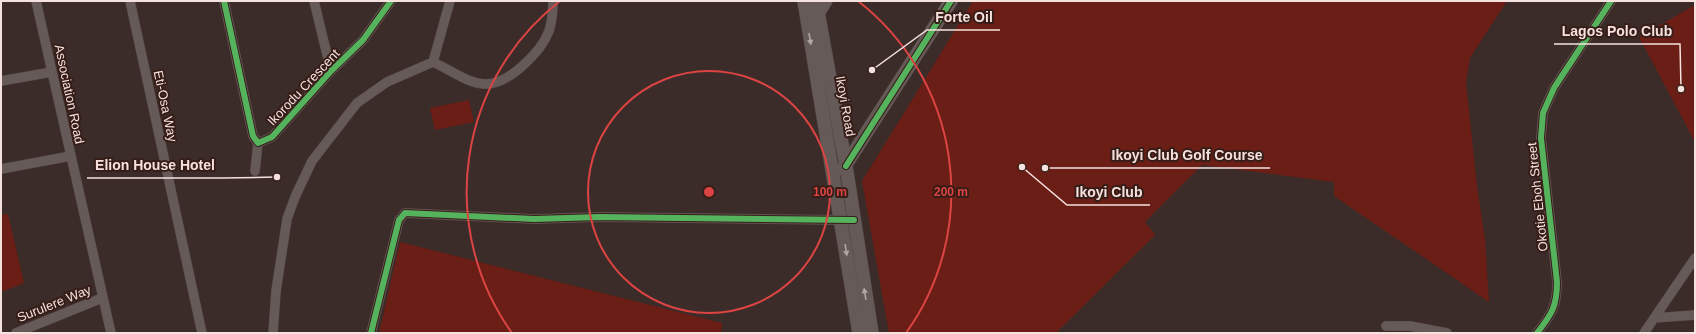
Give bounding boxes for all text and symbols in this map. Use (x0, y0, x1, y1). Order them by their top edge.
callout: Forte Oil (927, 4, 1000, 30)
text: Forte Oil (935, 9, 993, 25)
callout: Lagos Polo Club (1554, 18, 1680, 44)
text: Lagos Polo Club (1562, 23, 1672, 39)
one-way arrow (807, 33, 813, 46)
street label: Association Road (52, 43, 87, 145)
street label: Ikorodu Crescent (264, 46, 343, 129)
street label: Eti-Osa Way (151, 69, 180, 144)
street label: Ikoyi Road (833, 75, 858, 138)
street label: Okotie Eboh Street (1524, 141, 1551, 252)
callout: Ikoyi Club Golf Course (1103, 142, 1270, 168)
text: Ikoyi Club Golf Course (1112, 147, 1263, 163)
callout: Elion House Hotel (87, 152, 223, 178)
text: Elion House Hotel (95, 157, 215, 173)
callout: Ikoyi Club (1067, 179, 1150, 205)
text: Ikoyi Club (1076, 184, 1142, 200)
centre of rings (702, 185, 716, 199)
text: 100 m (813, 185, 847, 199)
text: 200 m (934, 185, 968, 199)
one-way arrow (843, 244, 849, 257)
street label: Surulere Way (15, 282, 94, 325)
one-way arrow (862, 288, 868, 301)

